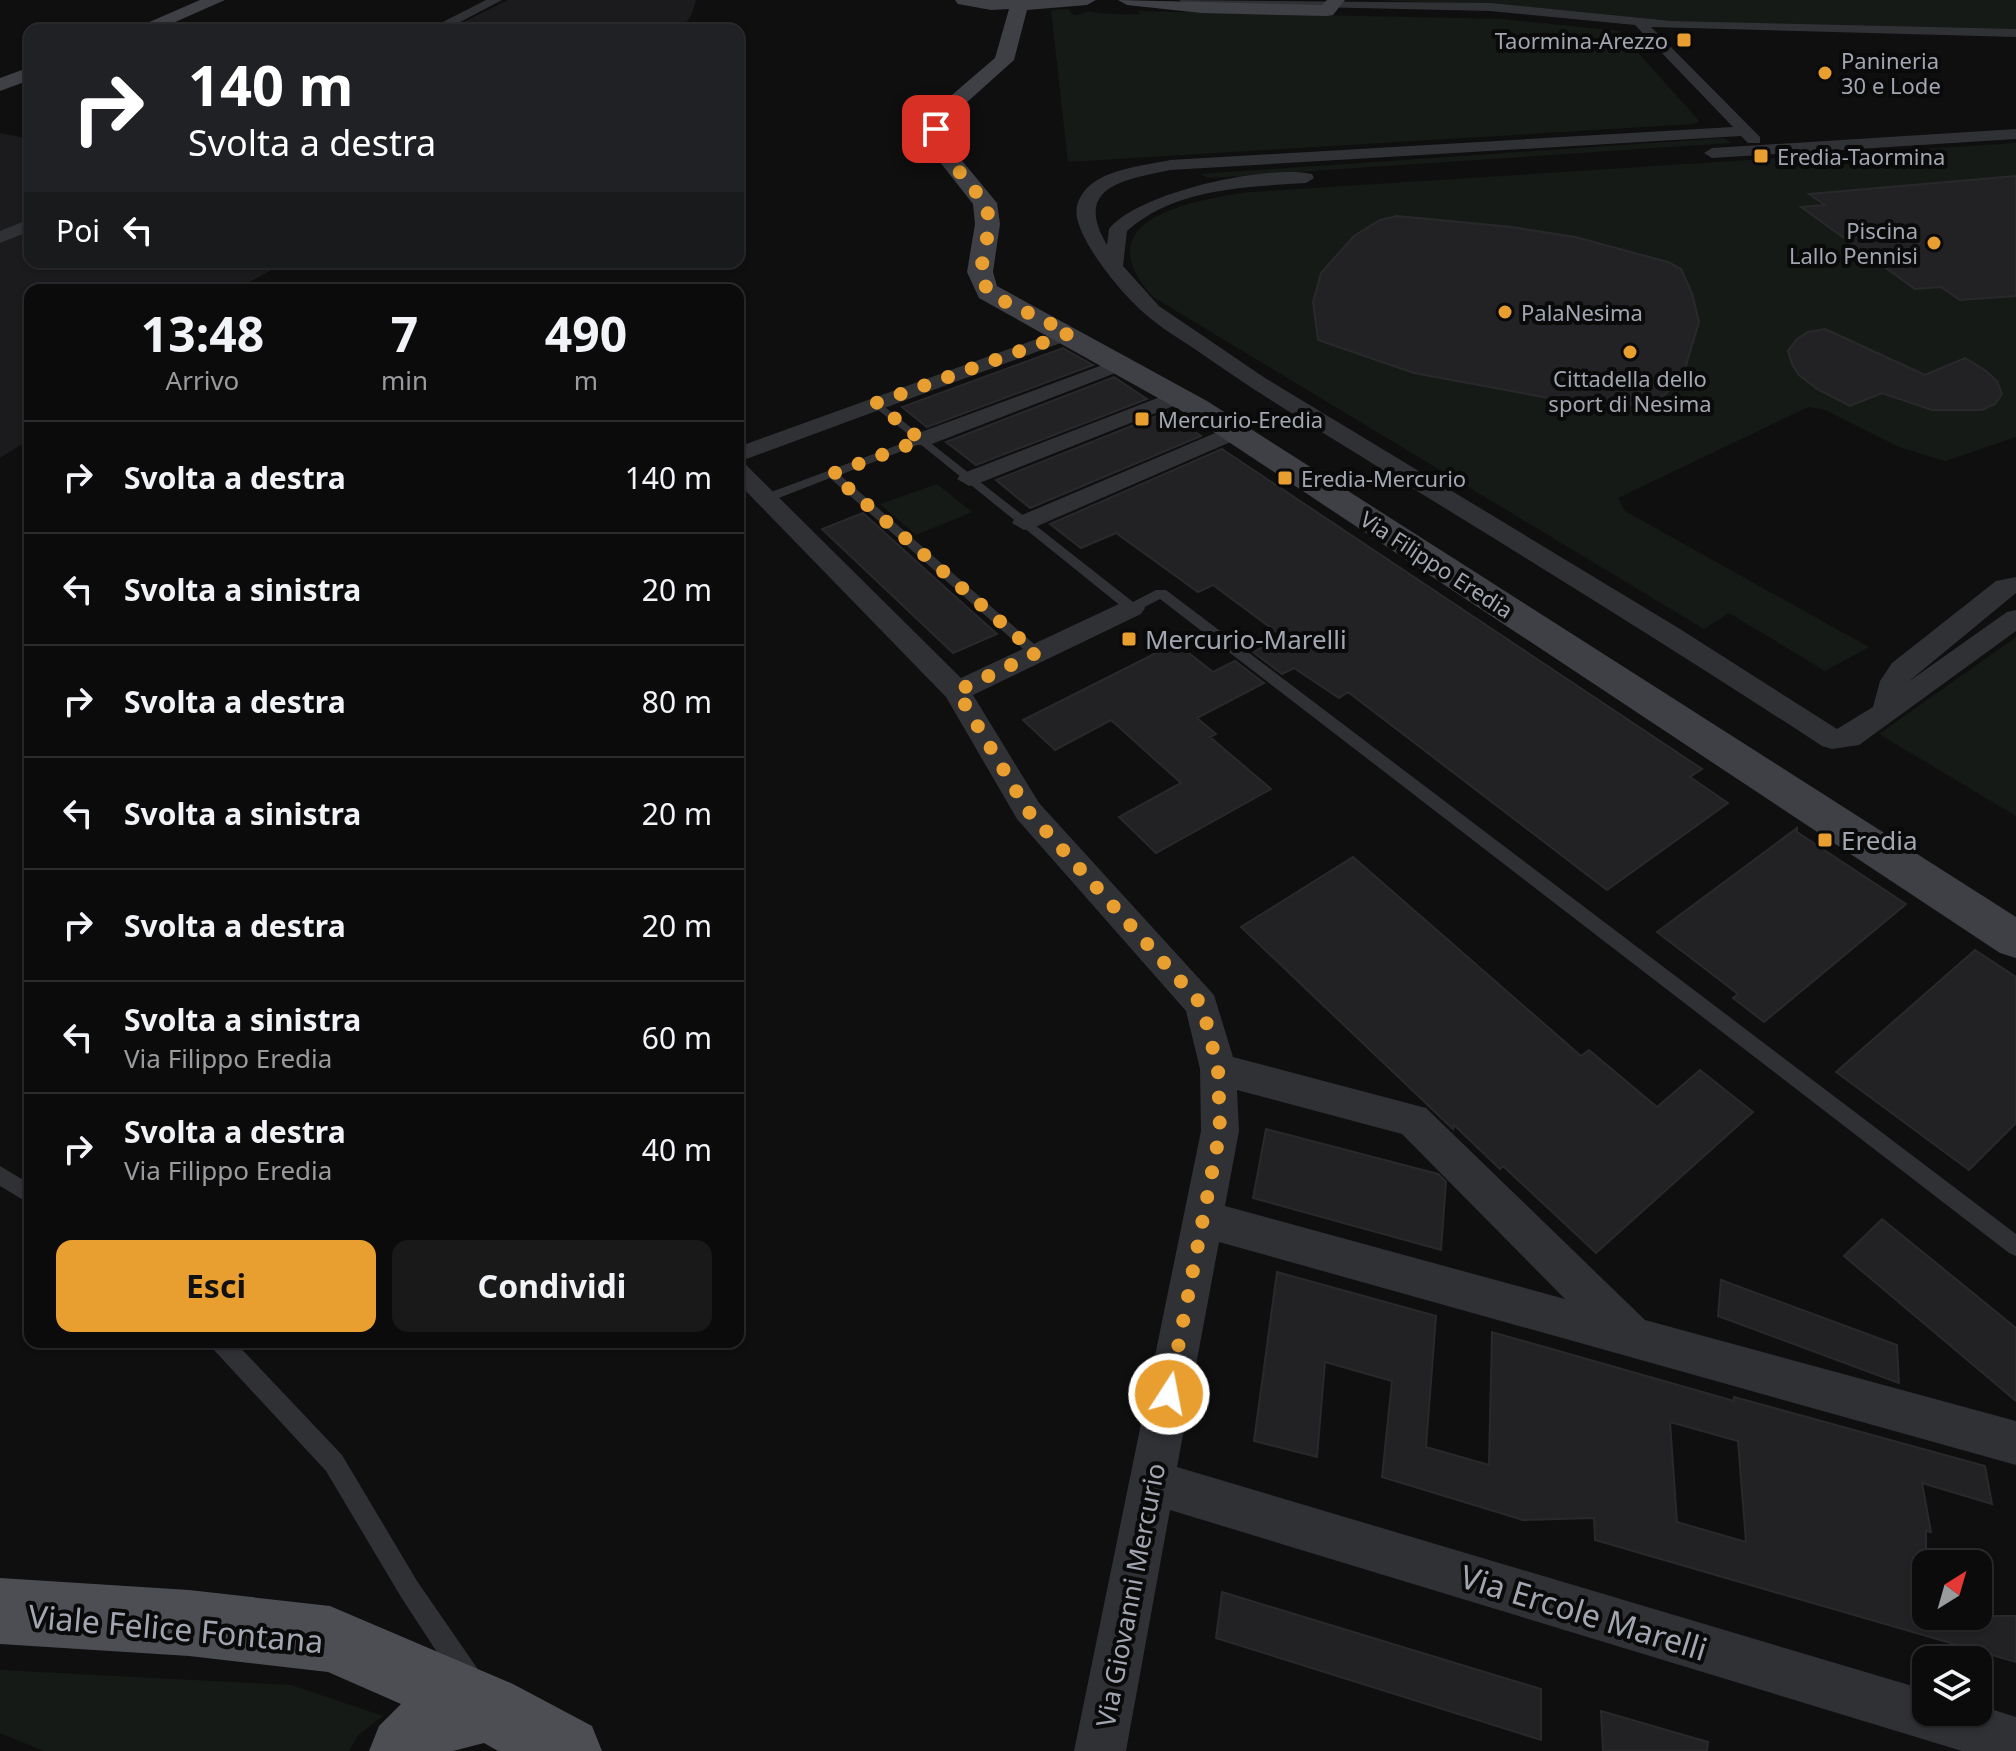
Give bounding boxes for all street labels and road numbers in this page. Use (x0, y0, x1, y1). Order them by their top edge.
street label: Via Filippo Eredia (1355, 503, 1519, 625)
street label: Via Giovanni Mercurio (1087, 1460, 1173, 1730)
street label: Via Ercole Marelli (1455, 1554, 1713, 1670)
street label: Viale Felice Fontana (27, 1594, 325, 1662)

